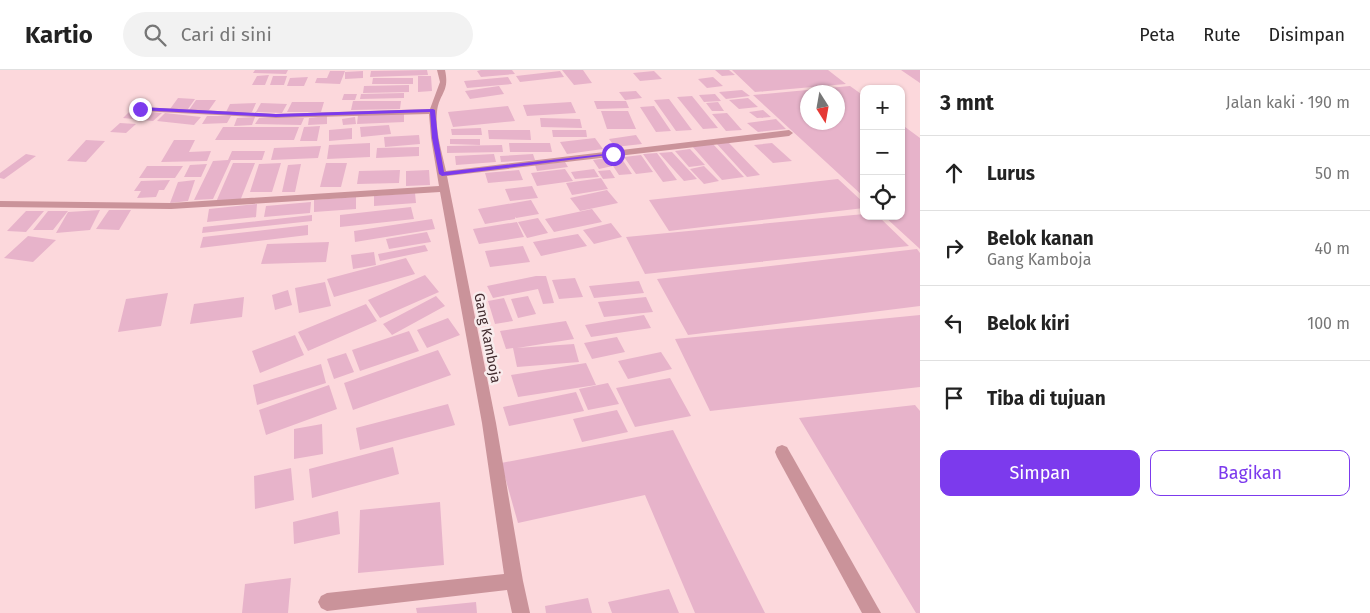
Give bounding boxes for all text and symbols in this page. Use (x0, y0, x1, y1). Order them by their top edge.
search box (123, 12, 473, 57)
text: Kartio (25, 21, 93, 49)
icon: search (141, 21, 169, 49)
text: Cari di sini (181, 23, 272, 46)
text: Peta (1139, 24, 1175, 46)
text: Rute (1203, 24, 1241, 46)
text: Disimpan (1269, 24, 1345, 46)
north arrow (800, 85, 845, 130)
map controls (860, 85, 905, 220)
button: + (860, 85, 905, 130)
text: 3 mnt (940, 90, 994, 116)
text: Jalan kaki · 190 m (1226, 93, 1350, 112)
route end (129, 98, 152, 121)
button: − (860, 130, 905, 175)
route start (602, 143, 625, 166)
icon: ahead (940, 159, 968, 187)
text: Lurus (987, 162, 1035, 185)
text: 50 m (1315, 164, 1350, 183)
button: locate (860, 175, 905, 220)
text: Belok kanan (987, 227, 1094, 250)
icon: right (940, 234, 968, 262)
text: 40 m (1315, 239, 1350, 258)
text: Gang Kamboja (987, 250, 1092, 269)
street label: Gang Kamboja (470, 292, 505, 385)
icon: left (940, 309, 968, 337)
text: Belok kiri (987, 312, 1070, 335)
text: 100 m (1307, 314, 1350, 333)
icon: arrive (940, 384, 968, 412)
text: Tiba di tujuan (987, 387, 1106, 410)
button: Simpan (940, 450, 1140, 496)
button: Bagikan (1150, 450, 1350, 496)

